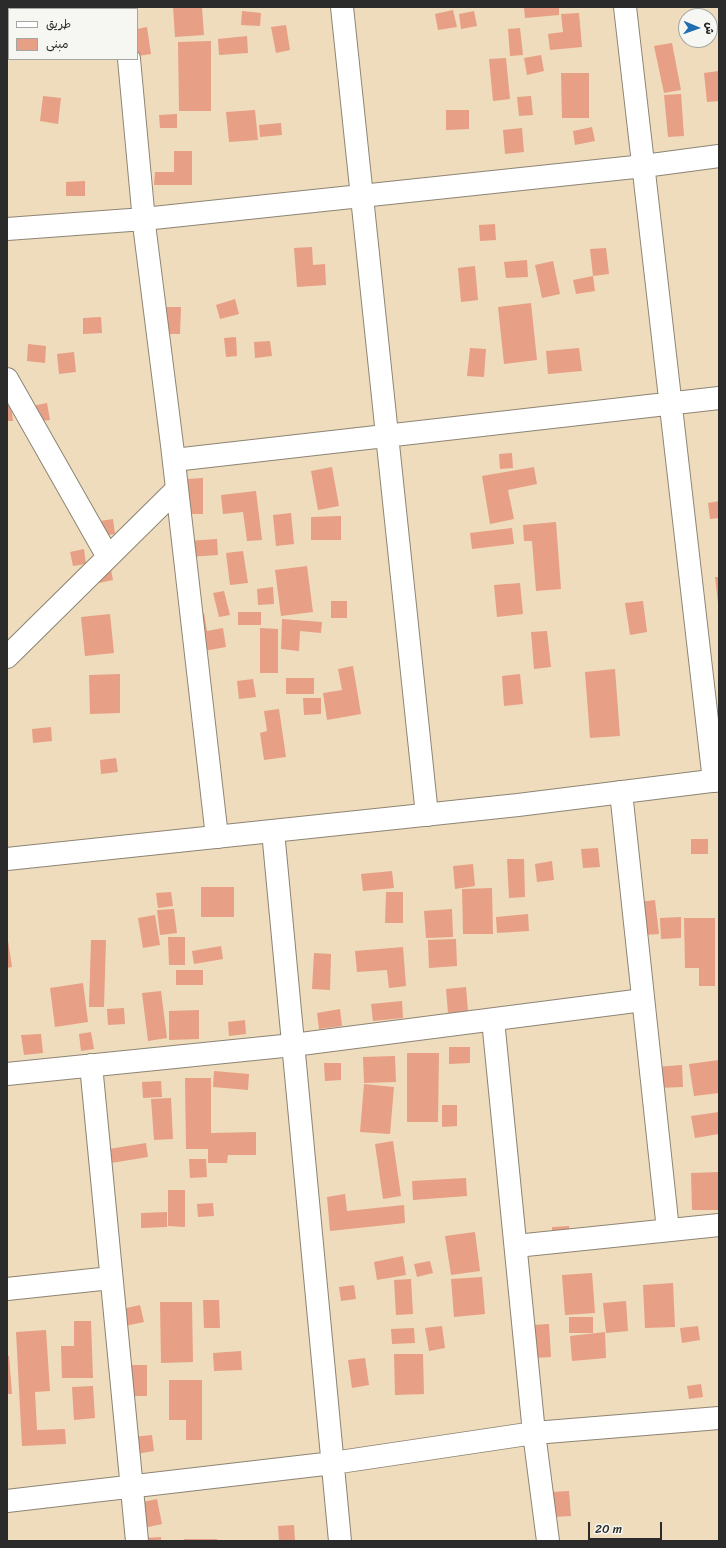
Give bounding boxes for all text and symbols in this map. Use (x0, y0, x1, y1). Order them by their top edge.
legend (8, 8, 138, 60)
north arrow (678, 8, 718, 48)
text: طريق (46, 13, 71, 35)
text: ش (700, 22, 719, 35)
text: مبنى (46, 33, 69, 55)
scale bar (590, 1514, 664, 1540)
text: 20 m (595, 1518, 622, 1540)

